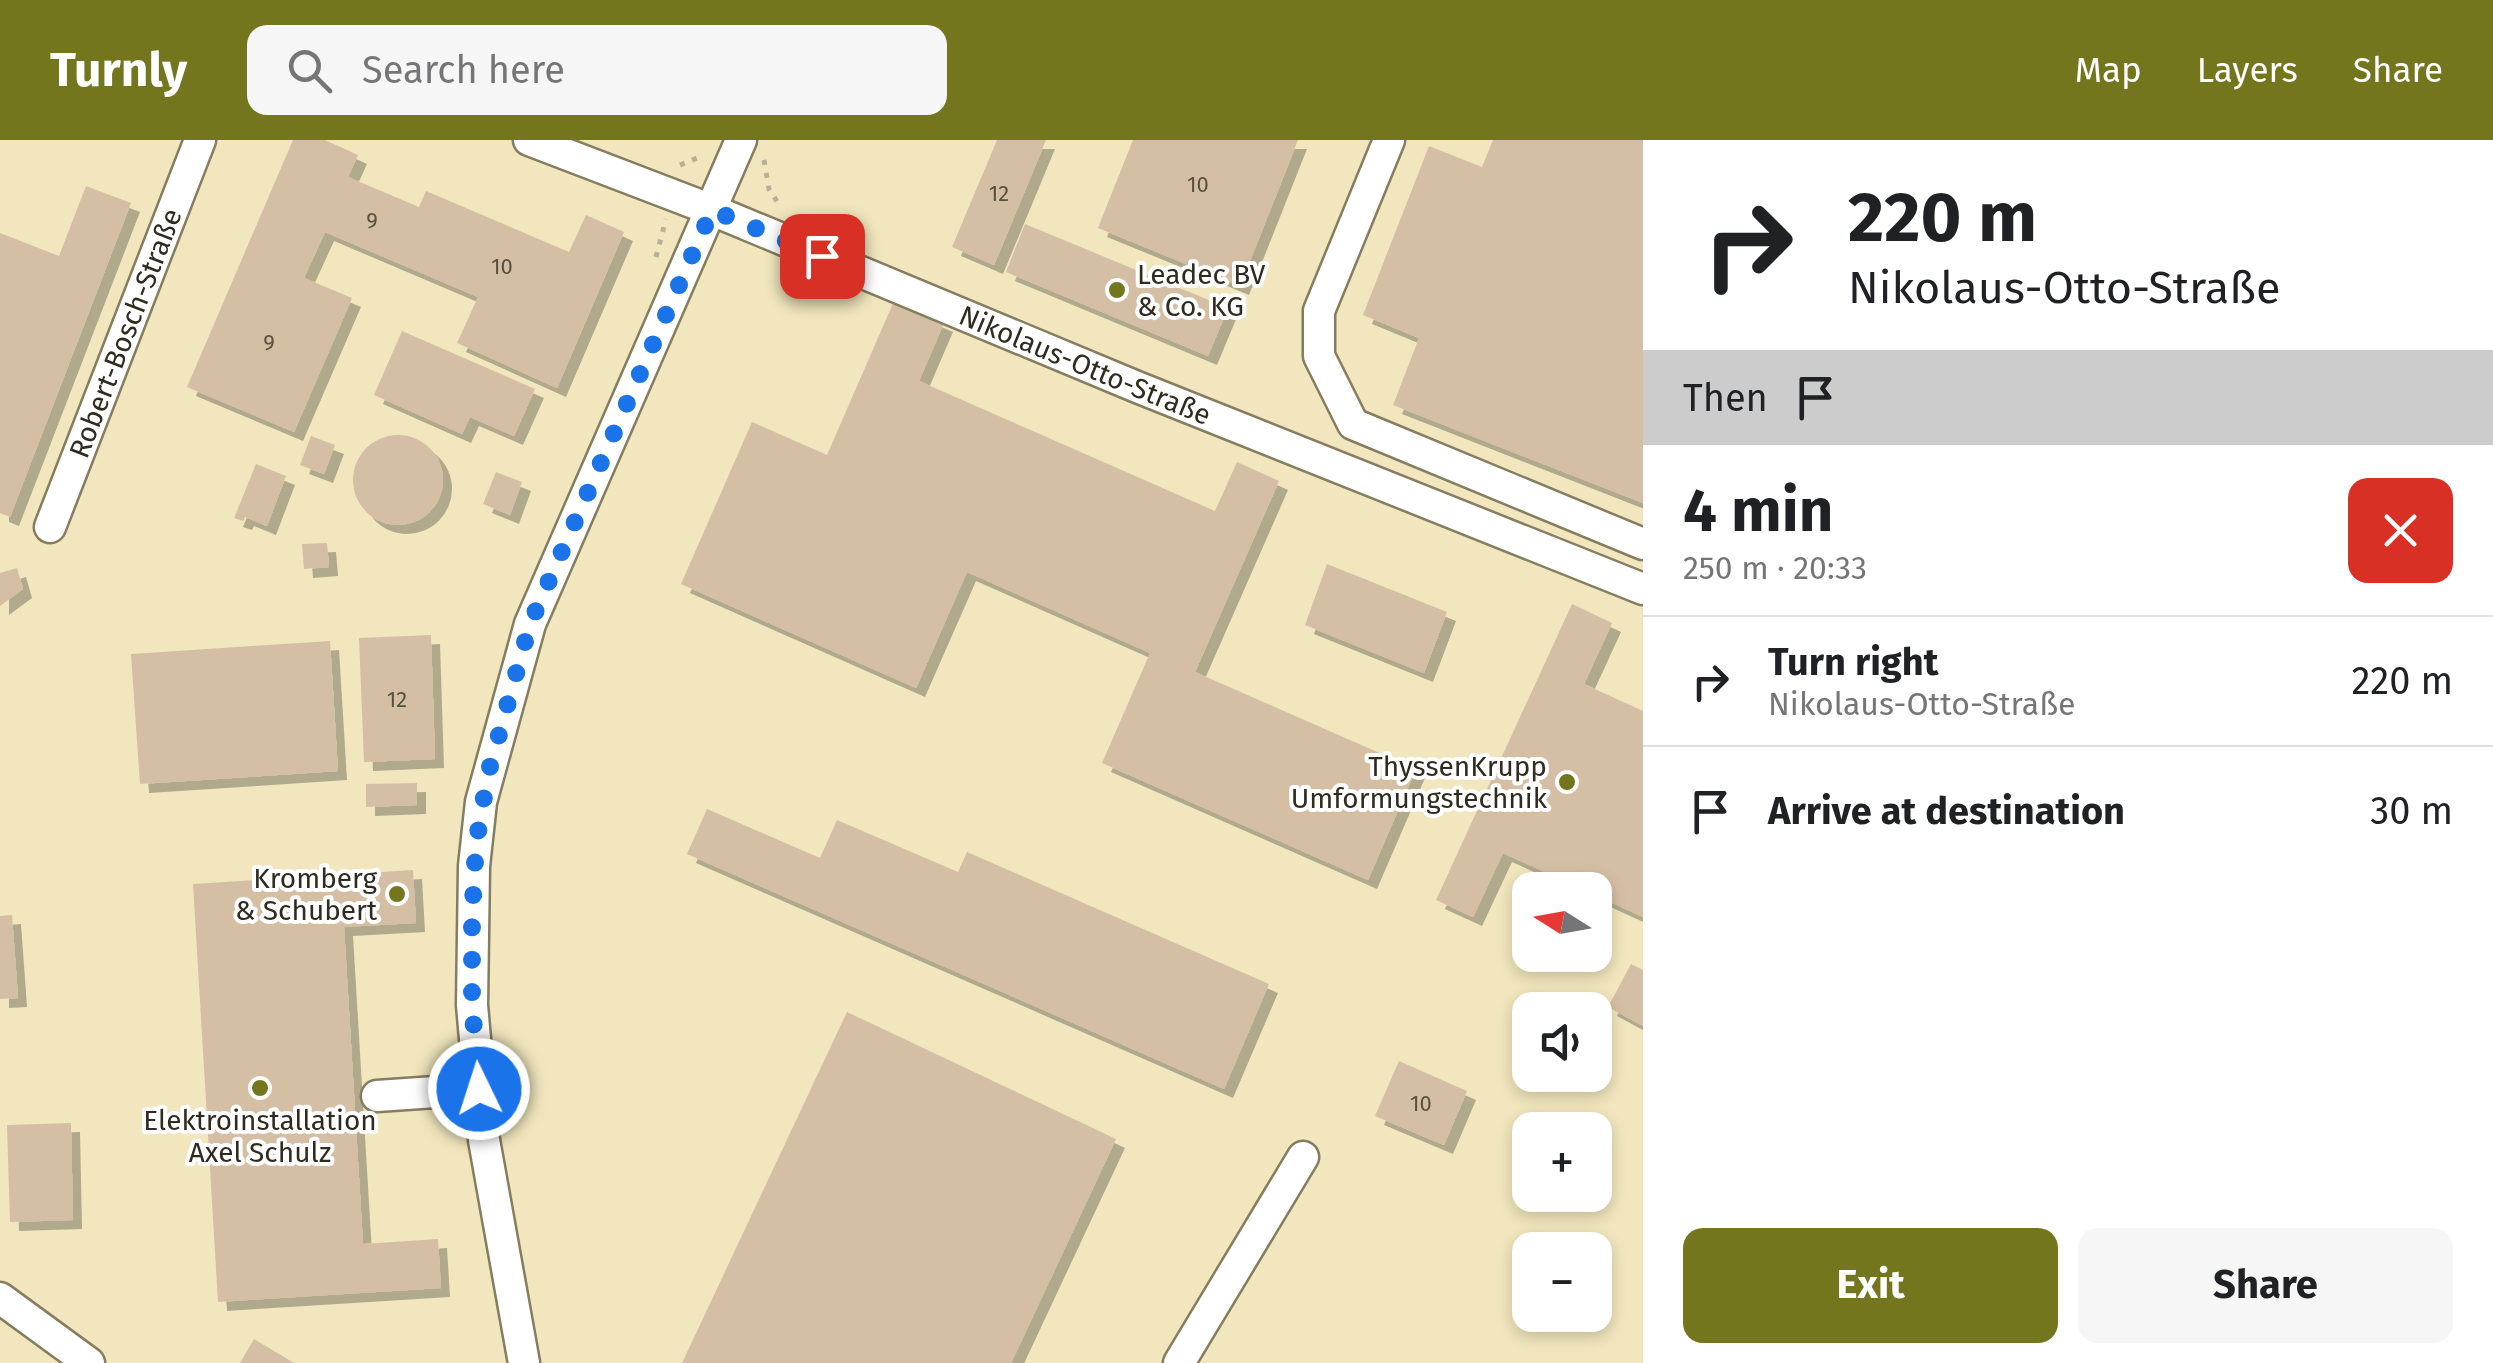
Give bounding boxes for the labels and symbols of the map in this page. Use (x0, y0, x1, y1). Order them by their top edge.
house number: 10 (1187, 171, 1209, 198)
house number: 12 (989, 180, 1009, 207)
street label: Robert-Bosch-Straße (62, 204, 188, 462)
house number: 9 (366, 207, 378, 234)
pin (780, 214, 865, 299)
house number: 10 (491, 253, 513, 280)
place label: Leadec BV & Co. KG (1137, 258, 1266, 323)
marker: Leadec BV & Co. KG (1106, 279, 1128, 301)
street label: Nikolaus-Otto-Straße (954, 298, 1216, 431)
house number: 9 (263, 329, 275, 356)
house number: 12 (387, 686, 407, 713)
place label: ThyssenKrupp Umformungstechnik (1291, 750, 1548, 815)
marker: ThyssenKrupp Umformungstechnik (1556, 771, 1578, 793)
place label: Kromberg & Schubert (235, 862, 378, 927)
north arrow (1512, 872, 1612, 972)
marker: Kromberg & Schubert (386, 883, 408, 905)
position arrow (427, 1037, 531, 1141)
marker: Elektroinstallation Axel Schulz (249, 1077, 271, 1099)
house number: 10 (1410, 1090, 1432, 1117)
place label: Elektroinstallation Axel Schulz (143, 1104, 377, 1169)

